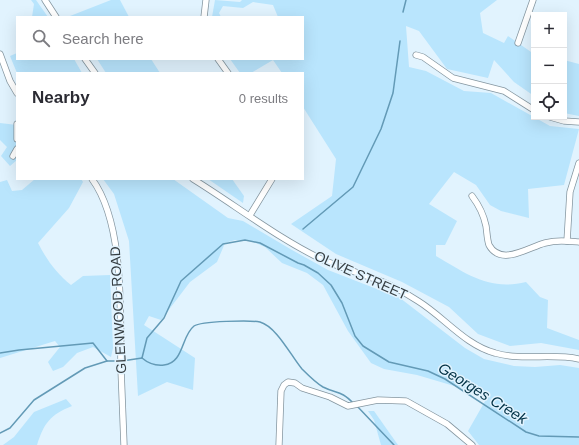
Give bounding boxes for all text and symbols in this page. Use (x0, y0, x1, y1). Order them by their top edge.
map controls (531, 12, 567, 120)
button: + (531, 12, 567, 48)
search box (16, 16, 304, 60)
icon: search (30, 27, 52, 49)
text: Search here (62, 30, 144, 47)
button: − (531, 48, 567, 84)
button: locate (531, 84, 567, 120)
text: Nearby (32, 88, 90, 107)
text: 0 results (239, 91, 288, 106)
street label: GLENWOOD ROAD (107, 246, 129, 374)
street label: OLIVE STREET (312, 247, 411, 303)
water label: Georges Creek (435, 359, 532, 428)

